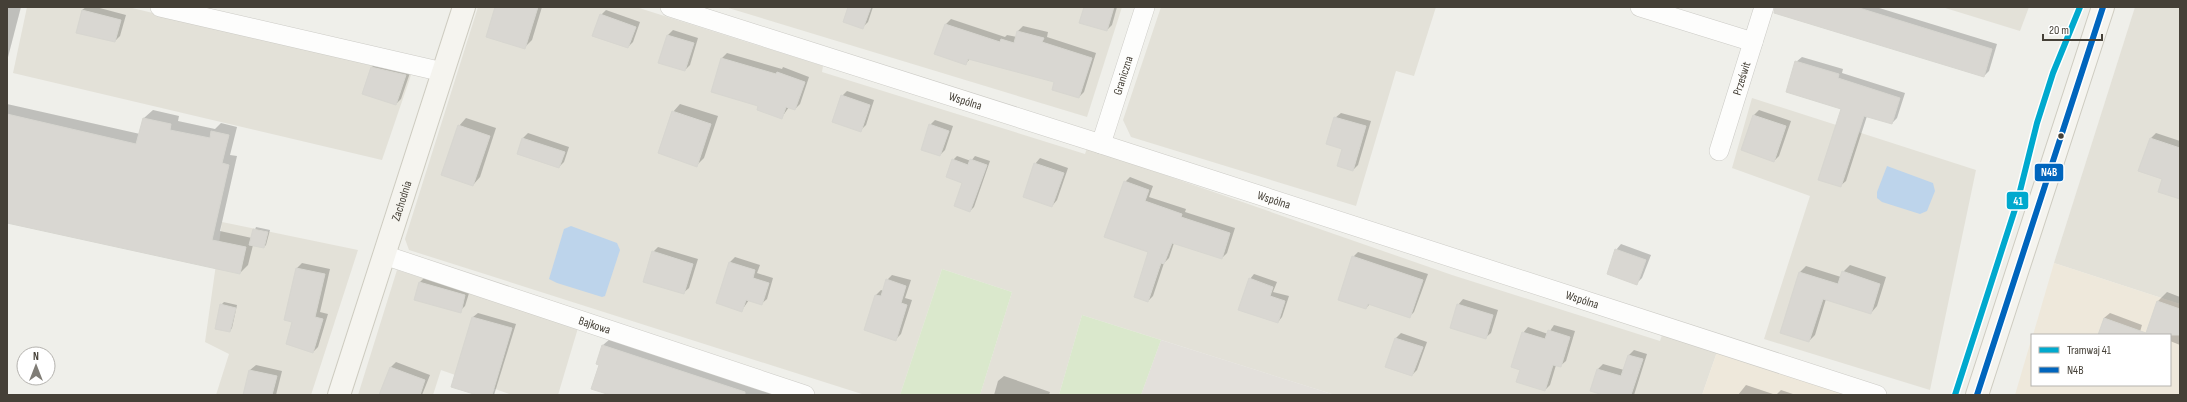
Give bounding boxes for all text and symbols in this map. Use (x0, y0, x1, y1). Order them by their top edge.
scale bar (2043, 16, 2102, 42)
text: 20 m (2049, 23, 2069, 38)
street label: Graniczna (1110, 54, 1137, 97)
street label: Prześwit (1730, 60, 1755, 97)
street label: Wspólna (947, 89, 984, 114)
unlabelled marker (2056, 131, 2066, 141)
line badge: N4B (2034, 163, 2064, 182)
text: N4B (2041, 166, 2057, 179)
street label: Zachodnia (389, 179, 416, 223)
street label: Wspólna (1255, 188, 1293, 213)
line badge: 41 (2006, 191, 2029, 210)
text: 41 (2013, 195, 2023, 208)
street label: Wspólna (1564, 288, 1601, 313)
street label: Bajkowa (577, 313, 613, 338)
legend (2031, 334, 2171, 386)
text: Tramwaj 41 (2067, 343, 2112, 358)
north arrow (16, 346, 56, 386)
text: N (33, 350, 39, 363)
text: N4B (2067, 363, 2083, 378)

